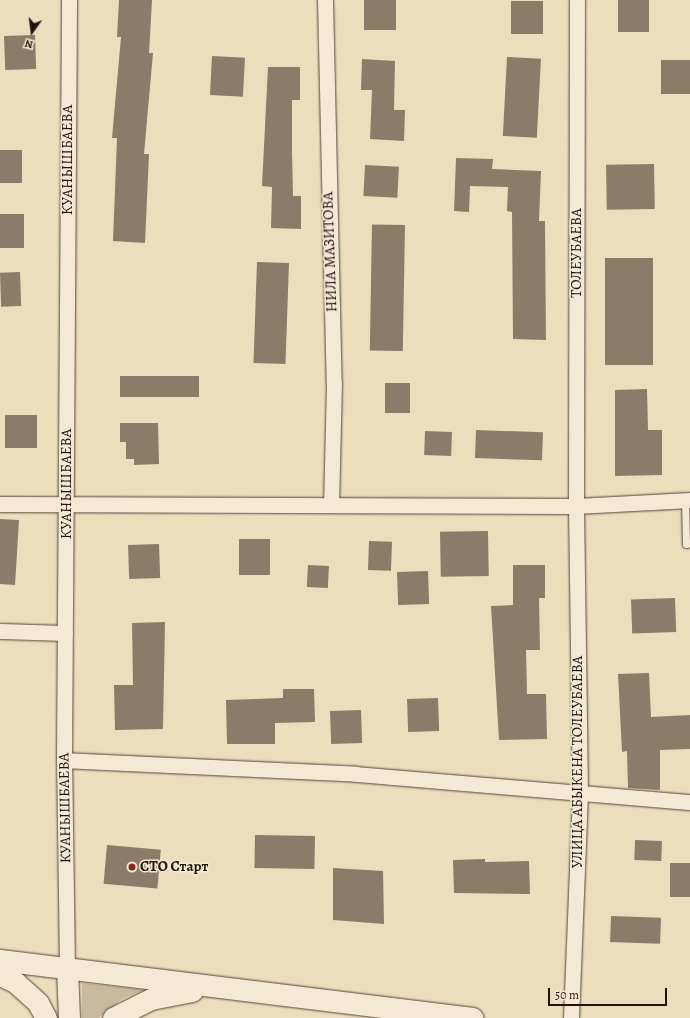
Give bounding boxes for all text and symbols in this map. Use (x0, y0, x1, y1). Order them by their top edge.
north arrow (12, 12, 52, 52)
text: N (23, 36, 35, 52)
street label: КУАНЫШБАЕВА (59, 105, 77, 215)
street label: НИЛА МАЗИТОВА (319, 192, 341, 312)
street label: ТОЛЕУБАЕВА (568, 208, 586, 298)
street label: КУАНЫШБАЕВА (58, 429, 76, 539)
street label: УЛИЦА АБЫКЕНА ТОЛЕУБАЕВА (569, 656, 587, 868)
street label: КУАНЫШБАЕВА (55, 753, 75, 863)
place label: СТО Старт (140, 858, 208, 876)
marker: СТО Старт (127, 862, 137, 872)
scale bar (550, 980, 669, 1006)
text: 50 m (555, 987, 579, 1003)

